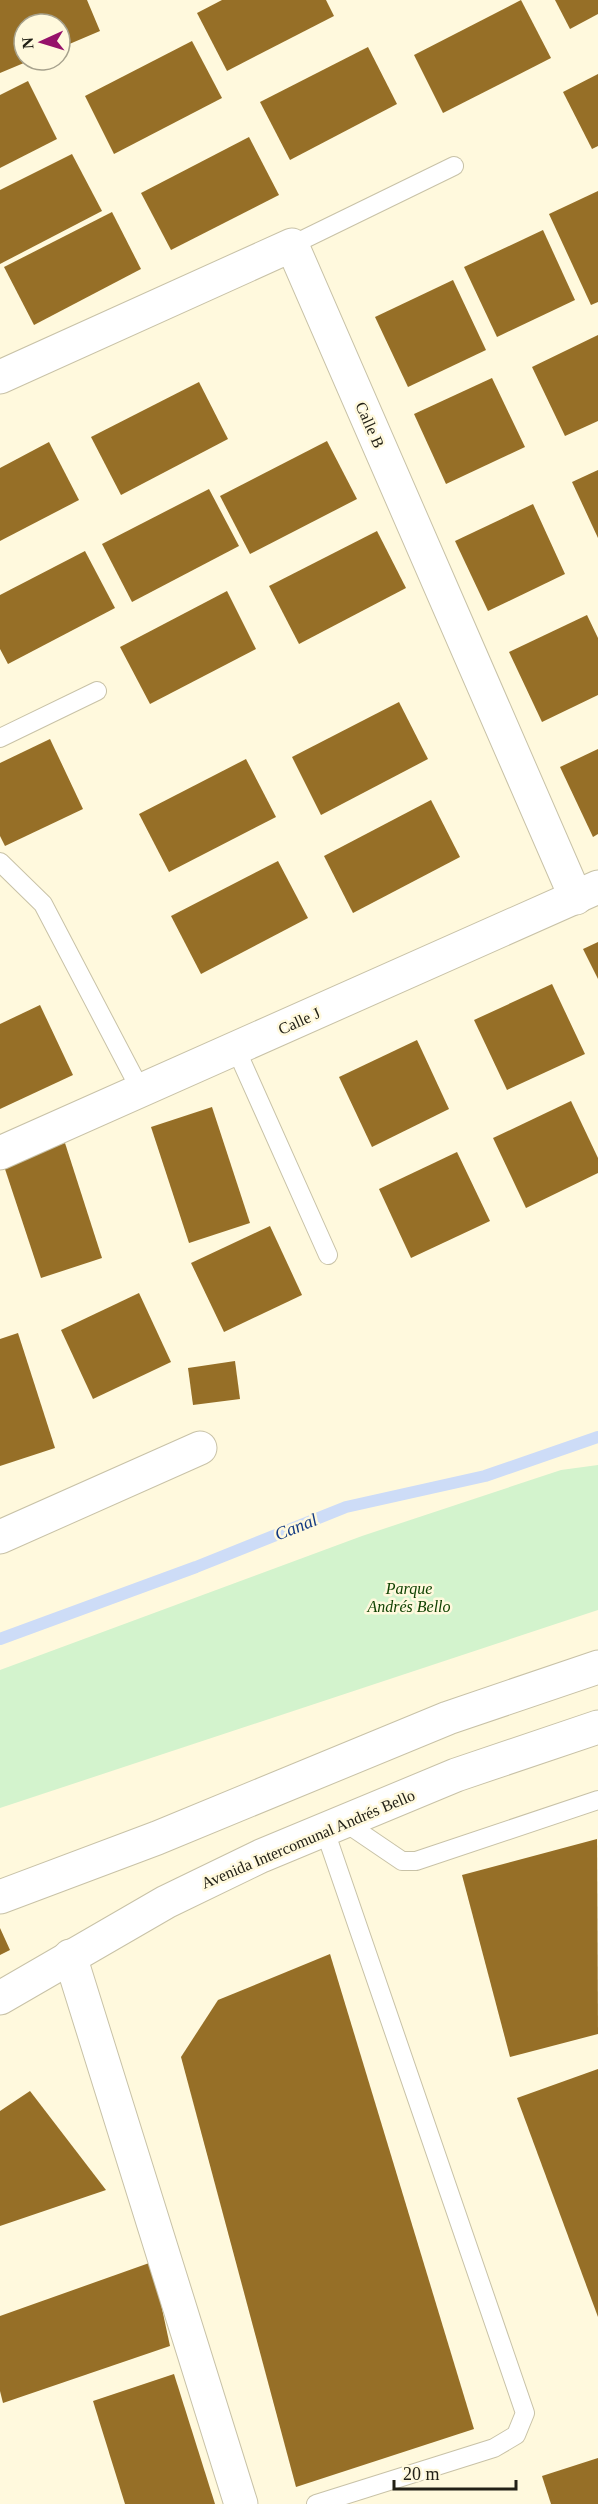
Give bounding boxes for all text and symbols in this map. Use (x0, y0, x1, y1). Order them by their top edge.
north arrow (12, 12, 72, 72)
text: N (19, 36, 36, 49)
street label: Calle B (352, 399, 388, 451)
street label: Calle J (275, 1004, 323, 1038)
water label: Canal (272, 1509, 320, 1545)
park label: Parque Andrés Bello (366, 1580, 451, 1615)
street label: Avenida Intercomunal Andrés Bello (199, 1786, 417, 1892)
scale bar (394, 2453, 516, 2491)
text: 20 m (403, 2464, 440, 2484)

